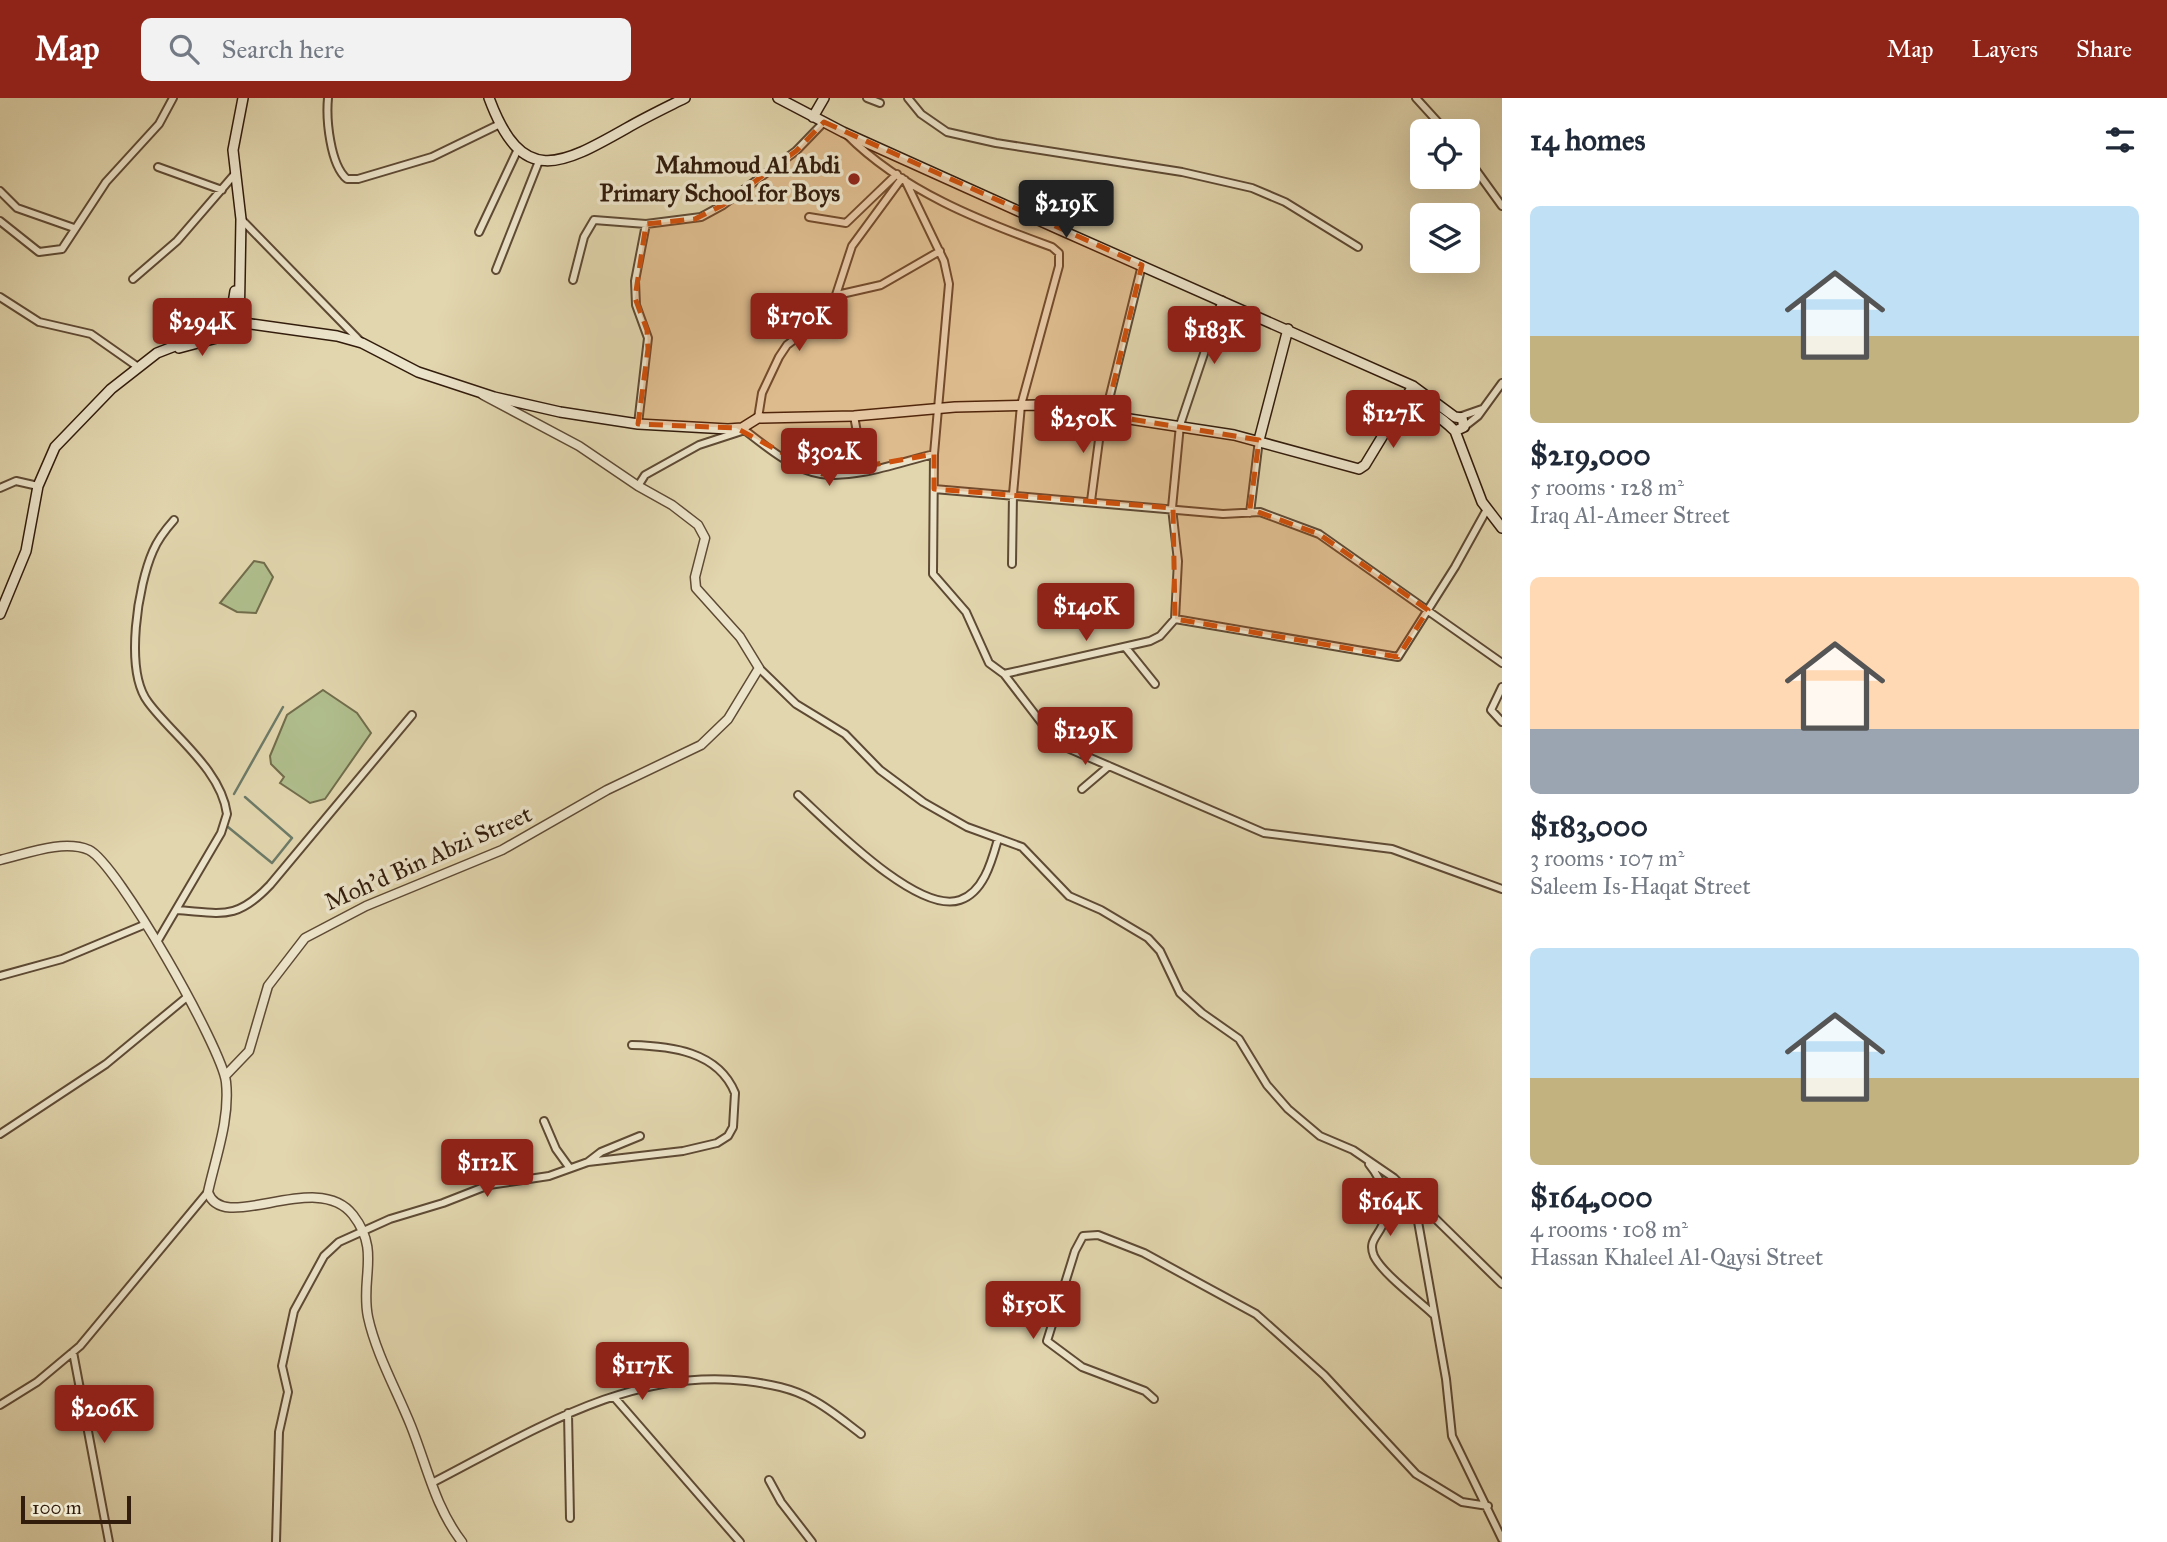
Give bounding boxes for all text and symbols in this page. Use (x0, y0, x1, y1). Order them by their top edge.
search box (141, 18, 631, 81)
text: Map (35, 29, 99, 69)
icon: search (165, 30, 203, 68)
text: Search here (221, 33, 345, 65)
text: Map (1887, 34, 1934, 64)
text: Layers (1972, 34, 2038, 64)
text: Share (2076, 34, 2132, 64)
map controls (1410, 119, 1480, 273)
button: locate (1410, 119, 1480, 189)
icon: filters (2101, 121, 2139, 159)
text: 14 homes (1530, 122, 1645, 158)
place label: Mahmoud Al Abdi Primary School for Boys (600, 150, 840, 208)
marker: Mahmoud Al Abdi Primary School for Boys (846, 171, 862, 187)
pin: $219K (1017, 180, 1115, 240)
text: $219K (1035, 189, 1097, 217)
button: layers (1410, 203, 1480, 273)
icon: home (1772, 252, 1898, 378)
pin: $170K (750, 294, 848, 353)
pin: $294K (153, 299, 251, 358)
text: $170K (767, 302, 831, 330)
pin: $183K (1165, 306, 1263, 366)
text: $294K (169, 307, 235, 335)
text: $183K (1184, 315, 1244, 343)
pin: $127K (1344, 390, 1442, 450)
pin: $250K (1034, 396, 1132, 455)
text: $127K (1362, 399, 1424, 427)
text: $250K (1050, 404, 1116, 432)
pin: $302K (780, 428, 878, 488)
text: $302K (797, 437, 861, 465)
text: $219,000 (1530, 437, 1651, 473)
text: 5 rooms · 128 m² (1530, 473, 1684, 501)
text: Iraq Al-Ameer Street (1530, 501, 1730, 529)
pin: $140K (1037, 584, 1135, 643)
text: $140K (1053, 592, 1119, 620)
icon: home (1772, 623, 1898, 749)
pin: $129K (1036, 708, 1134, 767)
text: $129K (1054, 716, 1116, 744)
street label: Moh’d Bin Abzi Street (320, 799, 537, 917)
text: $183,000 (1530, 808, 1648, 844)
text: 3 rooms · 107 m² (1530, 844, 1684, 872)
text: Saleem Is-Haqat Street (1530, 872, 1751, 900)
icon: home (1772, 994, 1898, 1120)
pin: $112K (438, 1140, 536, 1199)
text: $112K (457, 1148, 517, 1176)
pin: $164K (1341, 1178, 1439, 1238)
text: $164,000 (1530, 1179, 1653, 1215)
text: $164K (1358, 1187, 1422, 1215)
text: 4 rooms · 108 m² (1530, 1215, 1688, 1243)
text: Hassan Khaleel Al-Qaysi Street (1530, 1243, 1823, 1271)
pin: $150K (984, 1282, 1082, 1341)
text: $150K (1001, 1290, 1065, 1318)
pin: $117K (593, 1342, 691, 1402)
text: $117K (612, 1351, 672, 1379)
pin: $206K (55, 1386, 153, 1445)
text: $206K (71, 1394, 137, 1422)
scale bar (21, 1493, 131, 1525)
text: 100 m (32, 1496, 82, 1519)

